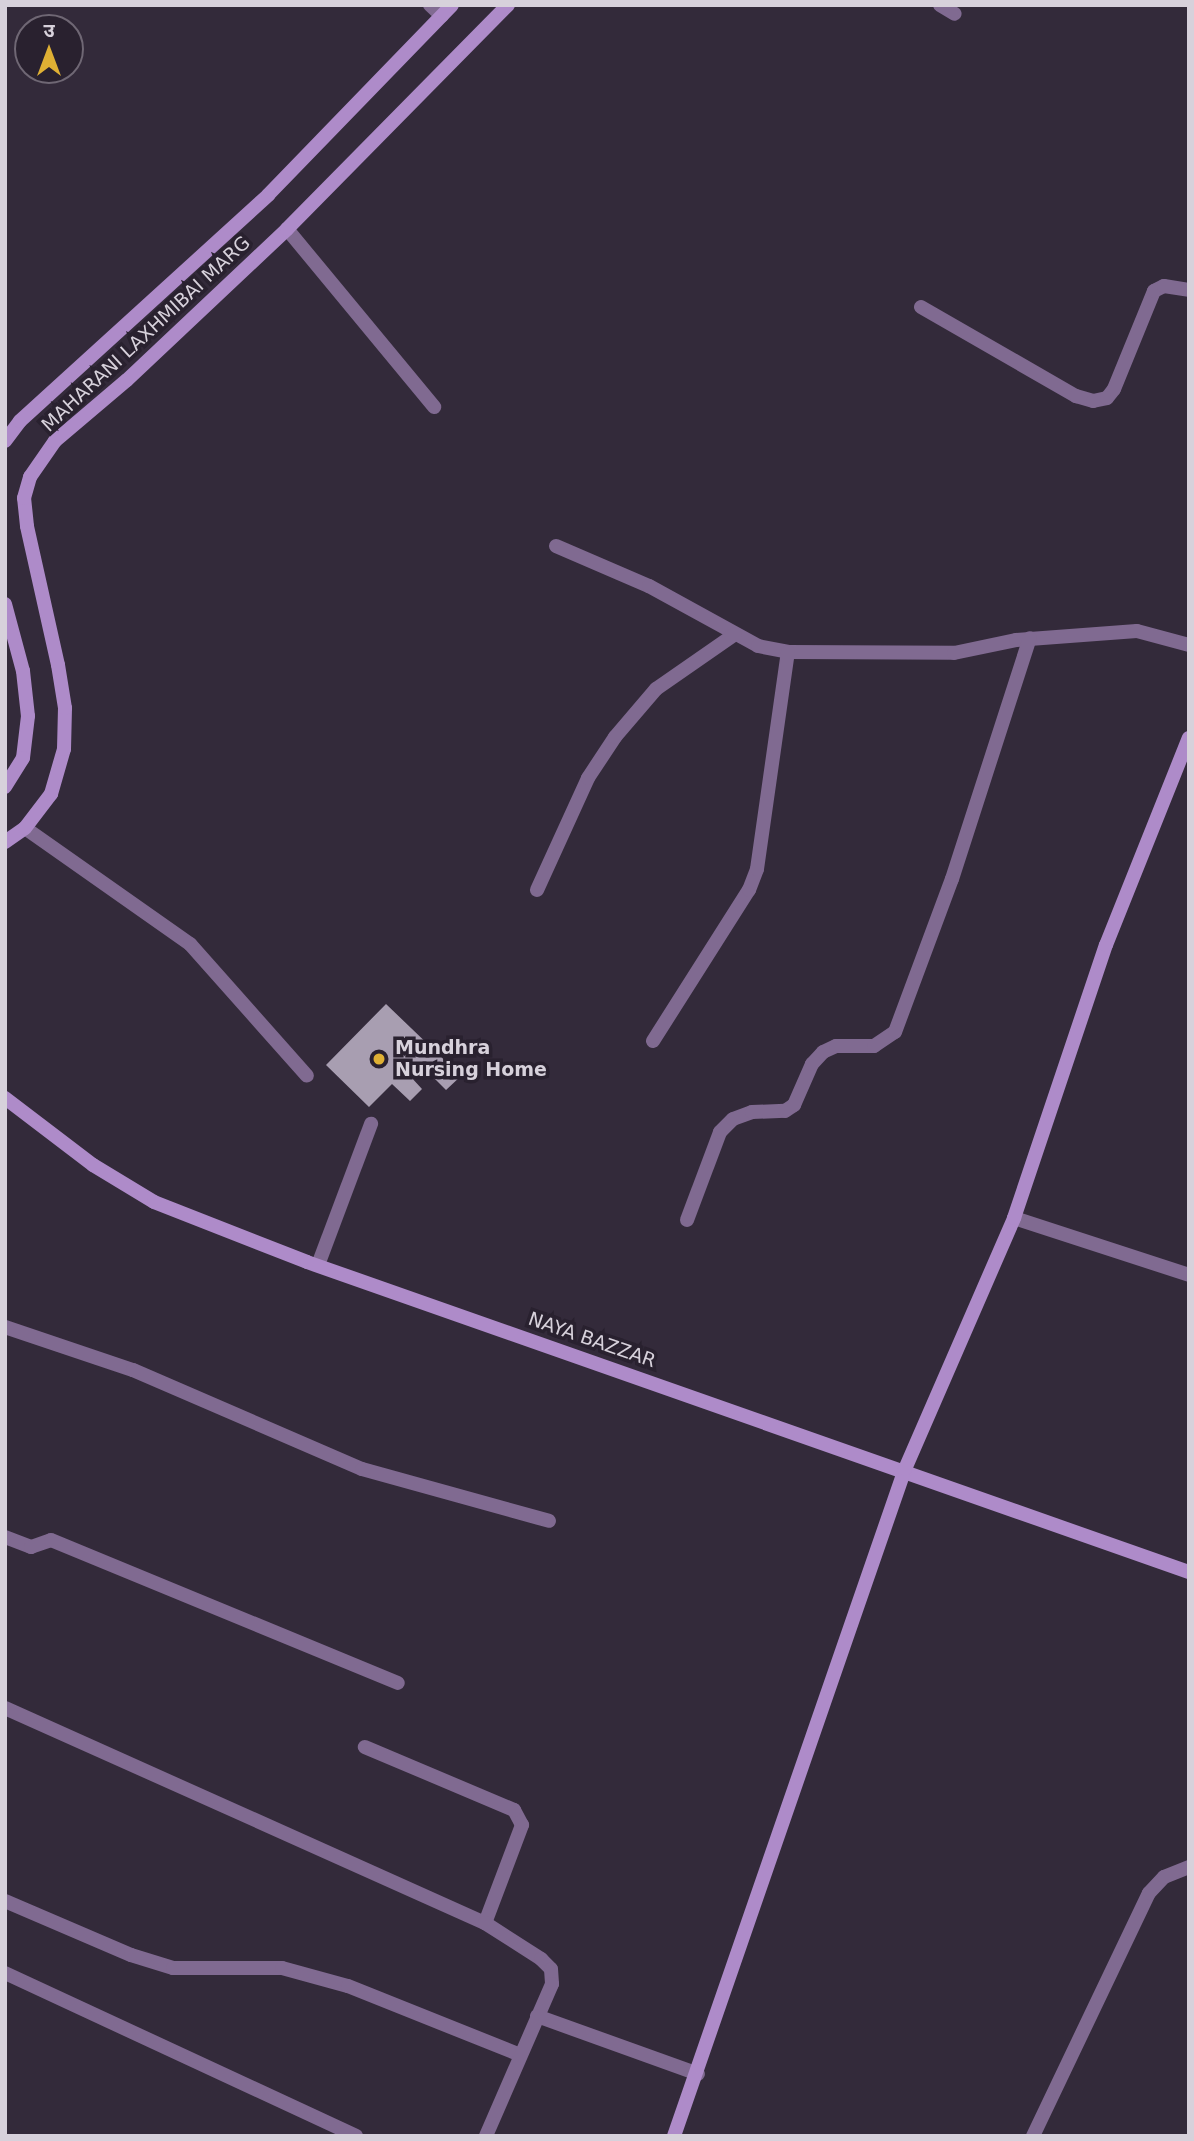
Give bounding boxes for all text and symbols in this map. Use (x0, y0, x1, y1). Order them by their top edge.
north arrow (14, 14, 84, 84)
text: उ (43, 19, 55, 41)
street label: MAHARANI LAXHMIBAI MARG (37, 231, 255, 437)
place label: Mundhra Nursing Home (395, 1037, 547, 1081)
marker: Mundhra Nursing Home (369, 1049, 389, 1069)
street label: NAYA BAZZAR (525, 1308, 659, 1372)

